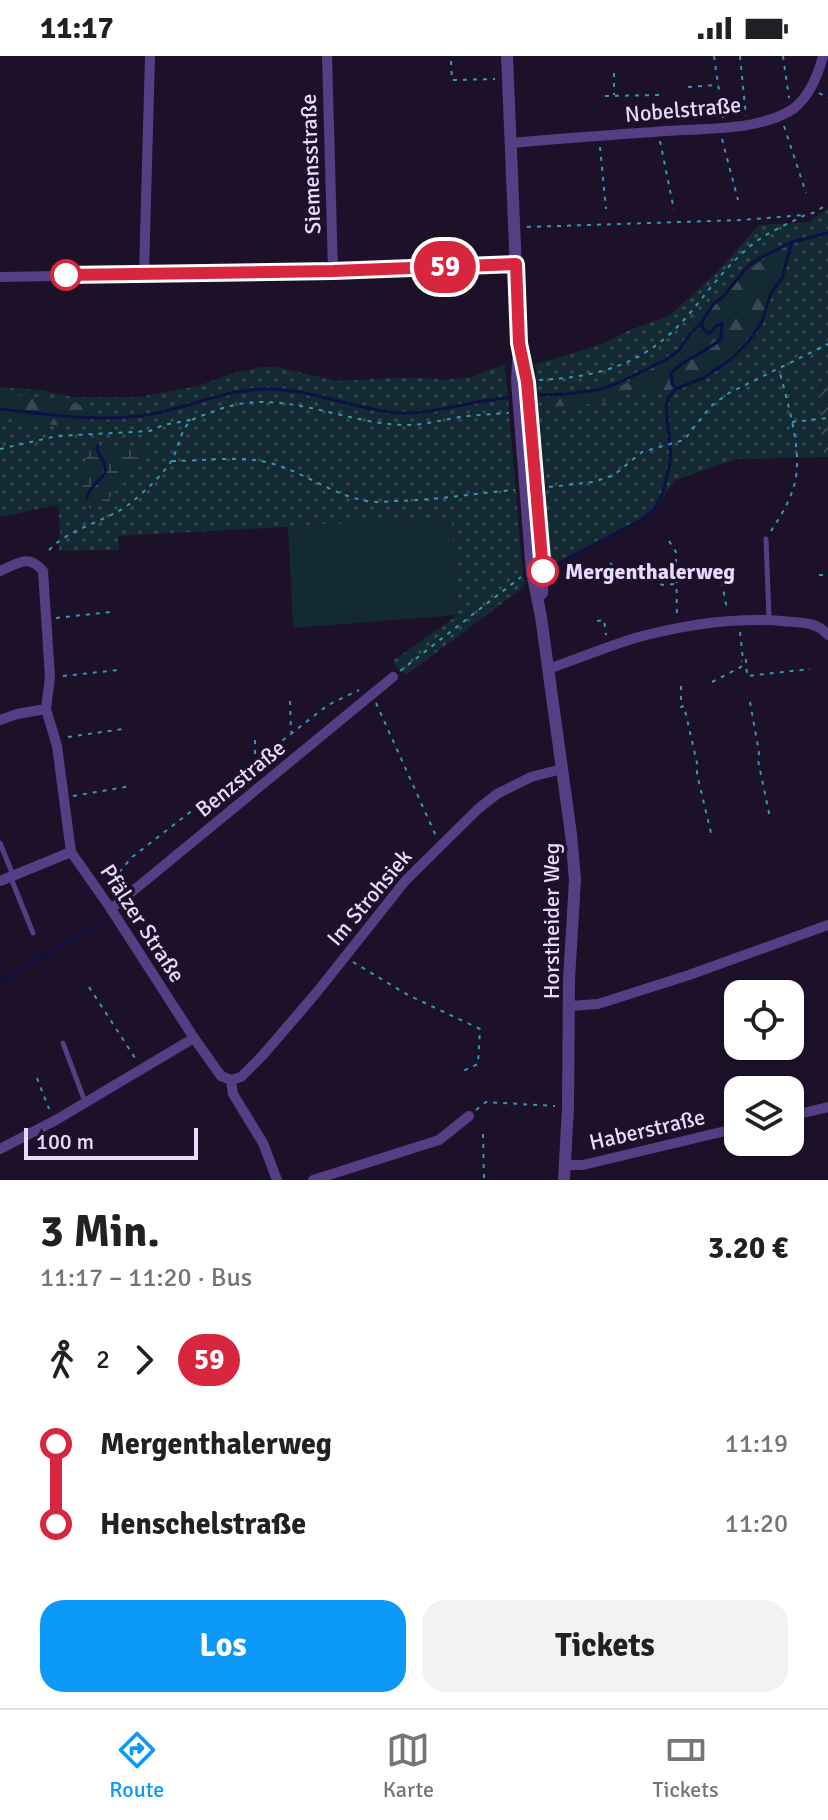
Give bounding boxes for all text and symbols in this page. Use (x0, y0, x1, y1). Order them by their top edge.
text: 11:17 (40, 10, 114, 47)
street label: Nobelstraße (624, 91, 742, 128)
street label: Siemensstraße (295, 93, 326, 235)
line badge: 59 (409, 241, 481, 293)
text: 59 (430, 250, 460, 284)
unlabelled marker (51, 260, 81, 290)
marker: Mergenthalerweg (528, 556, 558, 586)
place label: Mergenthalerweg (565, 558, 735, 585)
street label: Benzstraße (190, 734, 291, 823)
street label: Horstheider Weg (538, 843, 565, 999)
street label: Im Strohsiek (321, 844, 417, 951)
street label: Pfälzer Straße (94, 859, 191, 987)
map controls (724, 980, 804, 1156)
button: locate (724, 980, 804, 1060)
button: layers (724, 1076, 804, 1156)
street label: Haberstraße (587, 1103, 708, 1156)
scale bar (24, 1124, 198, 1160)
text: 100 m (36, 1128, 94, 1155)
text: 3 Min. (40, 1205, 160, 1259)
text: 3.20 € (708, 1230, 788, 1267)
text: 11:17 – 11:20 · Bus (40, 1262, 252, 1294)
icon: walk (40, 1338, 84, 1382)
icon: forward (122, 1338, 166, 1382)
text: 59 (194, 1343, 224, 1377)
text: 2 (96, 1344, 110, 1376)
text: Mergenthalerweg (100, 1426, 332, 1463)
text: 11:19 (725, 1428, 788, 1460)
text: Henschelstraße (100, 1506, 306, 1543)
text: 11:20 (725, 1508, 788, 1540)
button: Los (40, 1600, 406, 1692)
button: Tickets (422, 1600, 788, 1692)
tab: Route (109, 1728, 164, 1803)
tab: Karte (383, 1728, 434, 1803)
tab: Tickets (653, 1728, 719, 1803)

